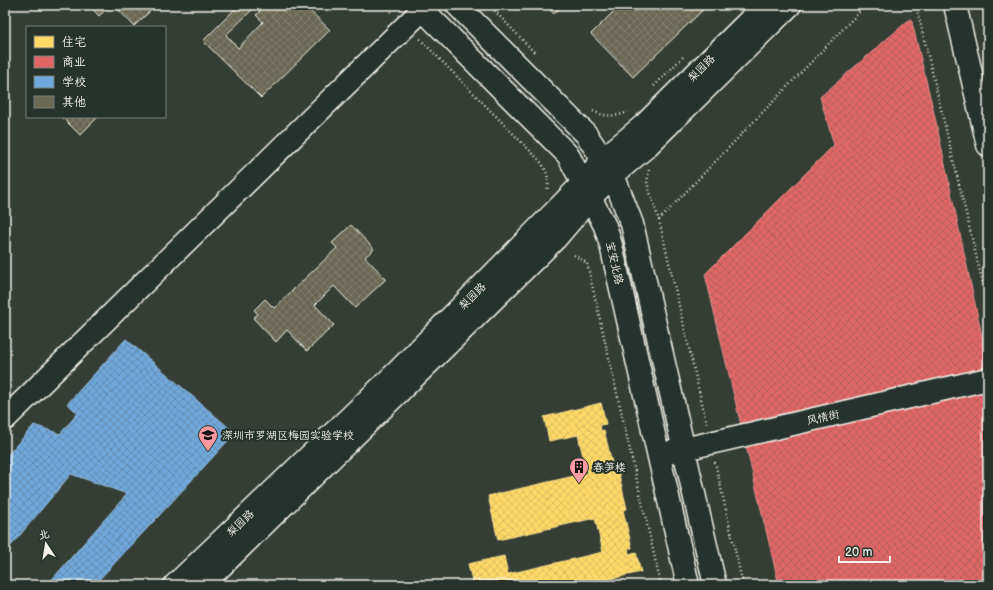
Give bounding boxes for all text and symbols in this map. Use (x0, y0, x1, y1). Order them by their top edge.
legend (26, 26, 166, 118)
text: 住宅 (62, 35, 86, 50)
street label: 梨园路 (685, 52, 718, 85)
text: 商业 (62, 55, 86, 70)
text: 学校 (62, 75, 86, 90)
text: 其他 (62, 95, 86, 110)
street label: 宝安北路 (603, 240, 626, 286)
street label: 梨园路 (456, 280, 489, 313)
street label: 风情街 (806, 407, 842, 428)
school or university icon: 深圳市罗湖区梅园实验学校 (197, 424, 219, 452)
place label: 深圳市罗湖区梅园实验学校 (222, 429, 354, 442)
building icon: 春笋楼 (568, 456, 590, 484)
place label: 春笋楼 (593, 461, 626, 474)
street label: 梨园路 (224, 507, 257, 539)
north arrow (26, 524, 66, 564)
text: 北 (37, 527, 51, 542)
scale bar (839, 538, 890, 564)
text: 20 m (845, 545, 872, 560)

